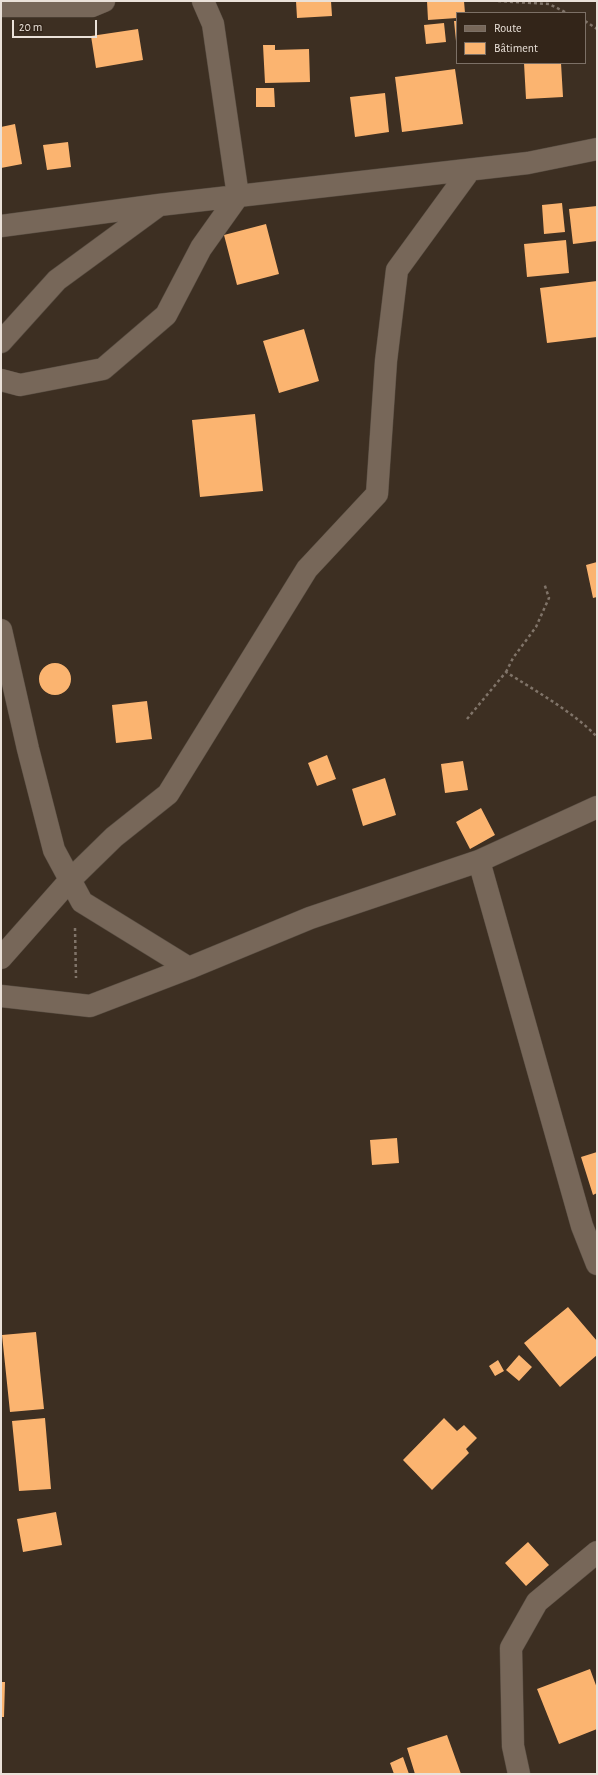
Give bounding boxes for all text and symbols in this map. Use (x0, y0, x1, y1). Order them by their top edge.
scale bar (14, 12, 99, 38)
legend (456, 12, 586, 64)
text: 20 m (19, 21, 42, 33)
text: Route (494, 22, 521, 34)
text: Bâtiment (494, 42, 538, 54)

